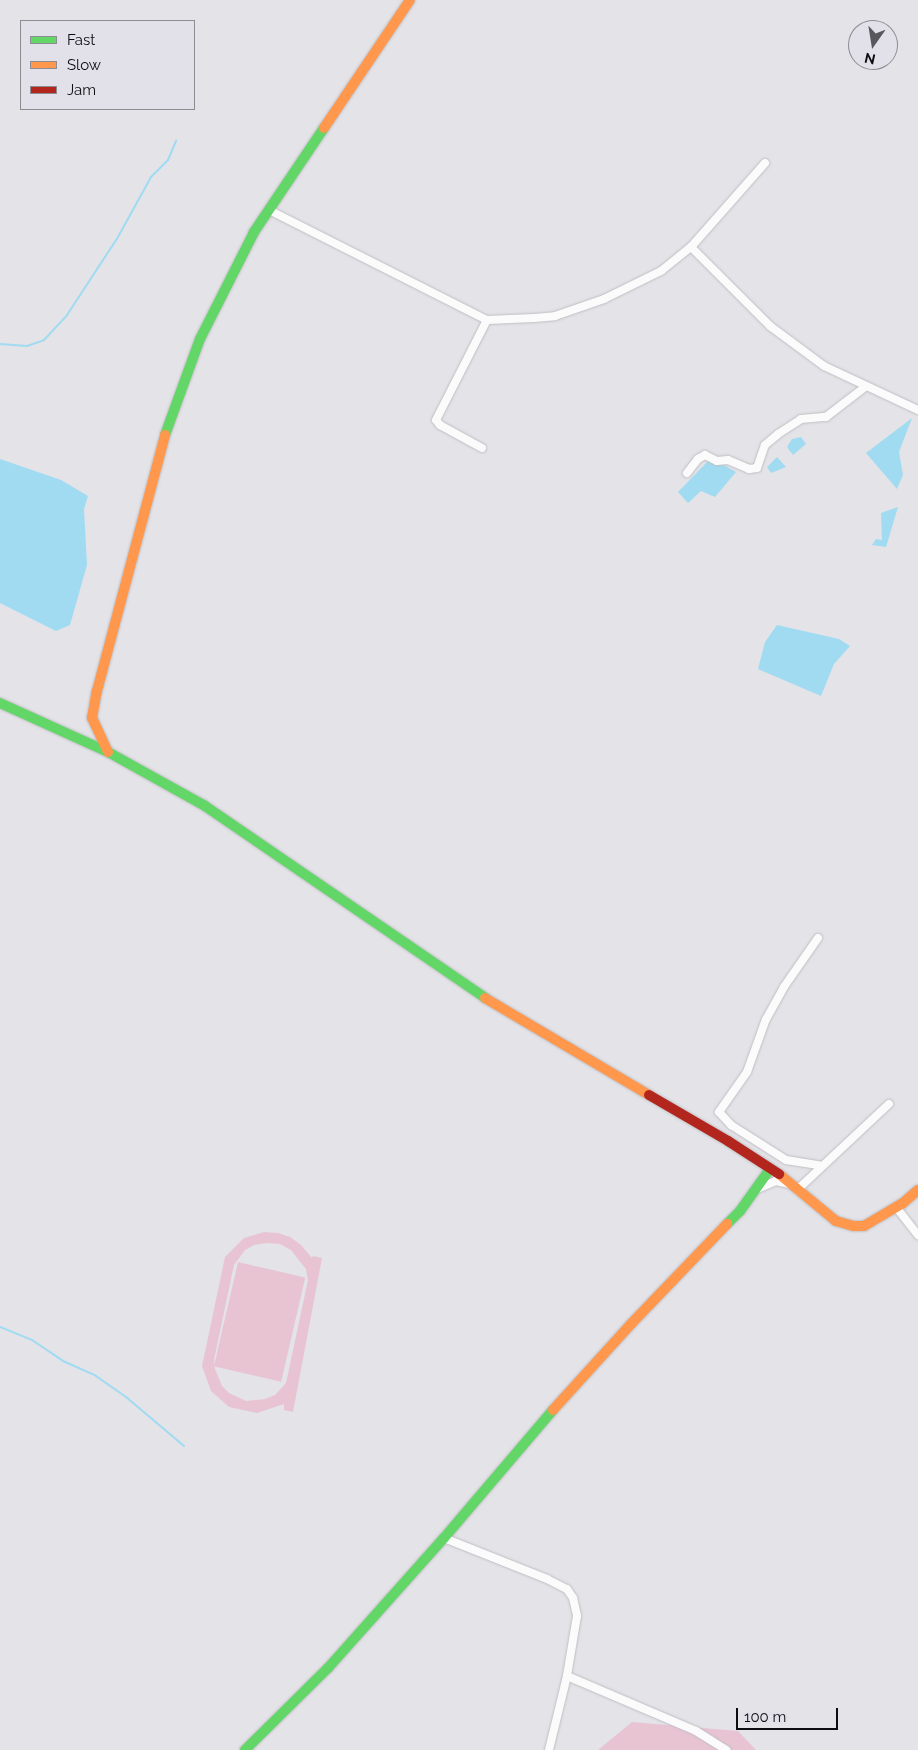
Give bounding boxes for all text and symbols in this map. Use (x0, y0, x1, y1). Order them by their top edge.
legend (20, 20, 195, 110)
north arrow (848, 20, 898, 70)
text: Fast (67, 31, 95, 49)
text: N (863, 50, 877, 68)
text: Slow (67, 56, 101, 74)
text: Jam (67, 81, 96, 99)
scale bar (738, 1698, 840, 1730)
text: 100 m (744, 1708, 786, 1726)

